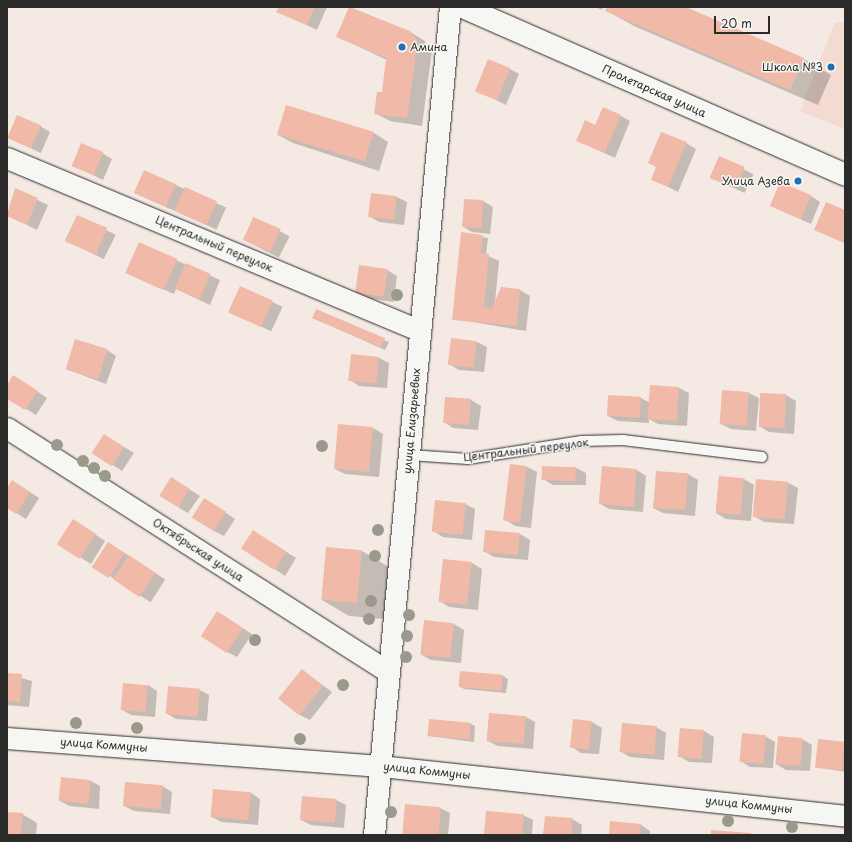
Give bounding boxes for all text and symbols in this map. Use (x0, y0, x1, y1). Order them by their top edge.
scale bar (716, 8, 772, 34)
text: 20 m (721, 14, 752, 32)
place label: Амина (410, 40, 447, 54)
marker: Амина (397, 42, 407, 52)
place label: Школа №3 (762, 60, 823, 74)
street label: Пролетарская улица (600, 62, 708, 120)
marker: Школа №3 (826, 62, 836, 72)
place label: Улица Азева (721, 174, 790, 188)
marker: Улица Азева (793, 176, 803, 186)
street label: Центральный переулок (153, 213, 275, 275)
street label: улица Елизарьевых (401, 367, 423, 475)
street label: Центральный переулок (463, 436, 589, 464)
street label: Октябрьская улица (150, 515, 246, 585)
street label: улица Коммуны (59, 735, 149, 755)
street label: улица Коммуны (382, 760, 472, 782)
street label: улица Коммуны (704, 794, 794, 816)

